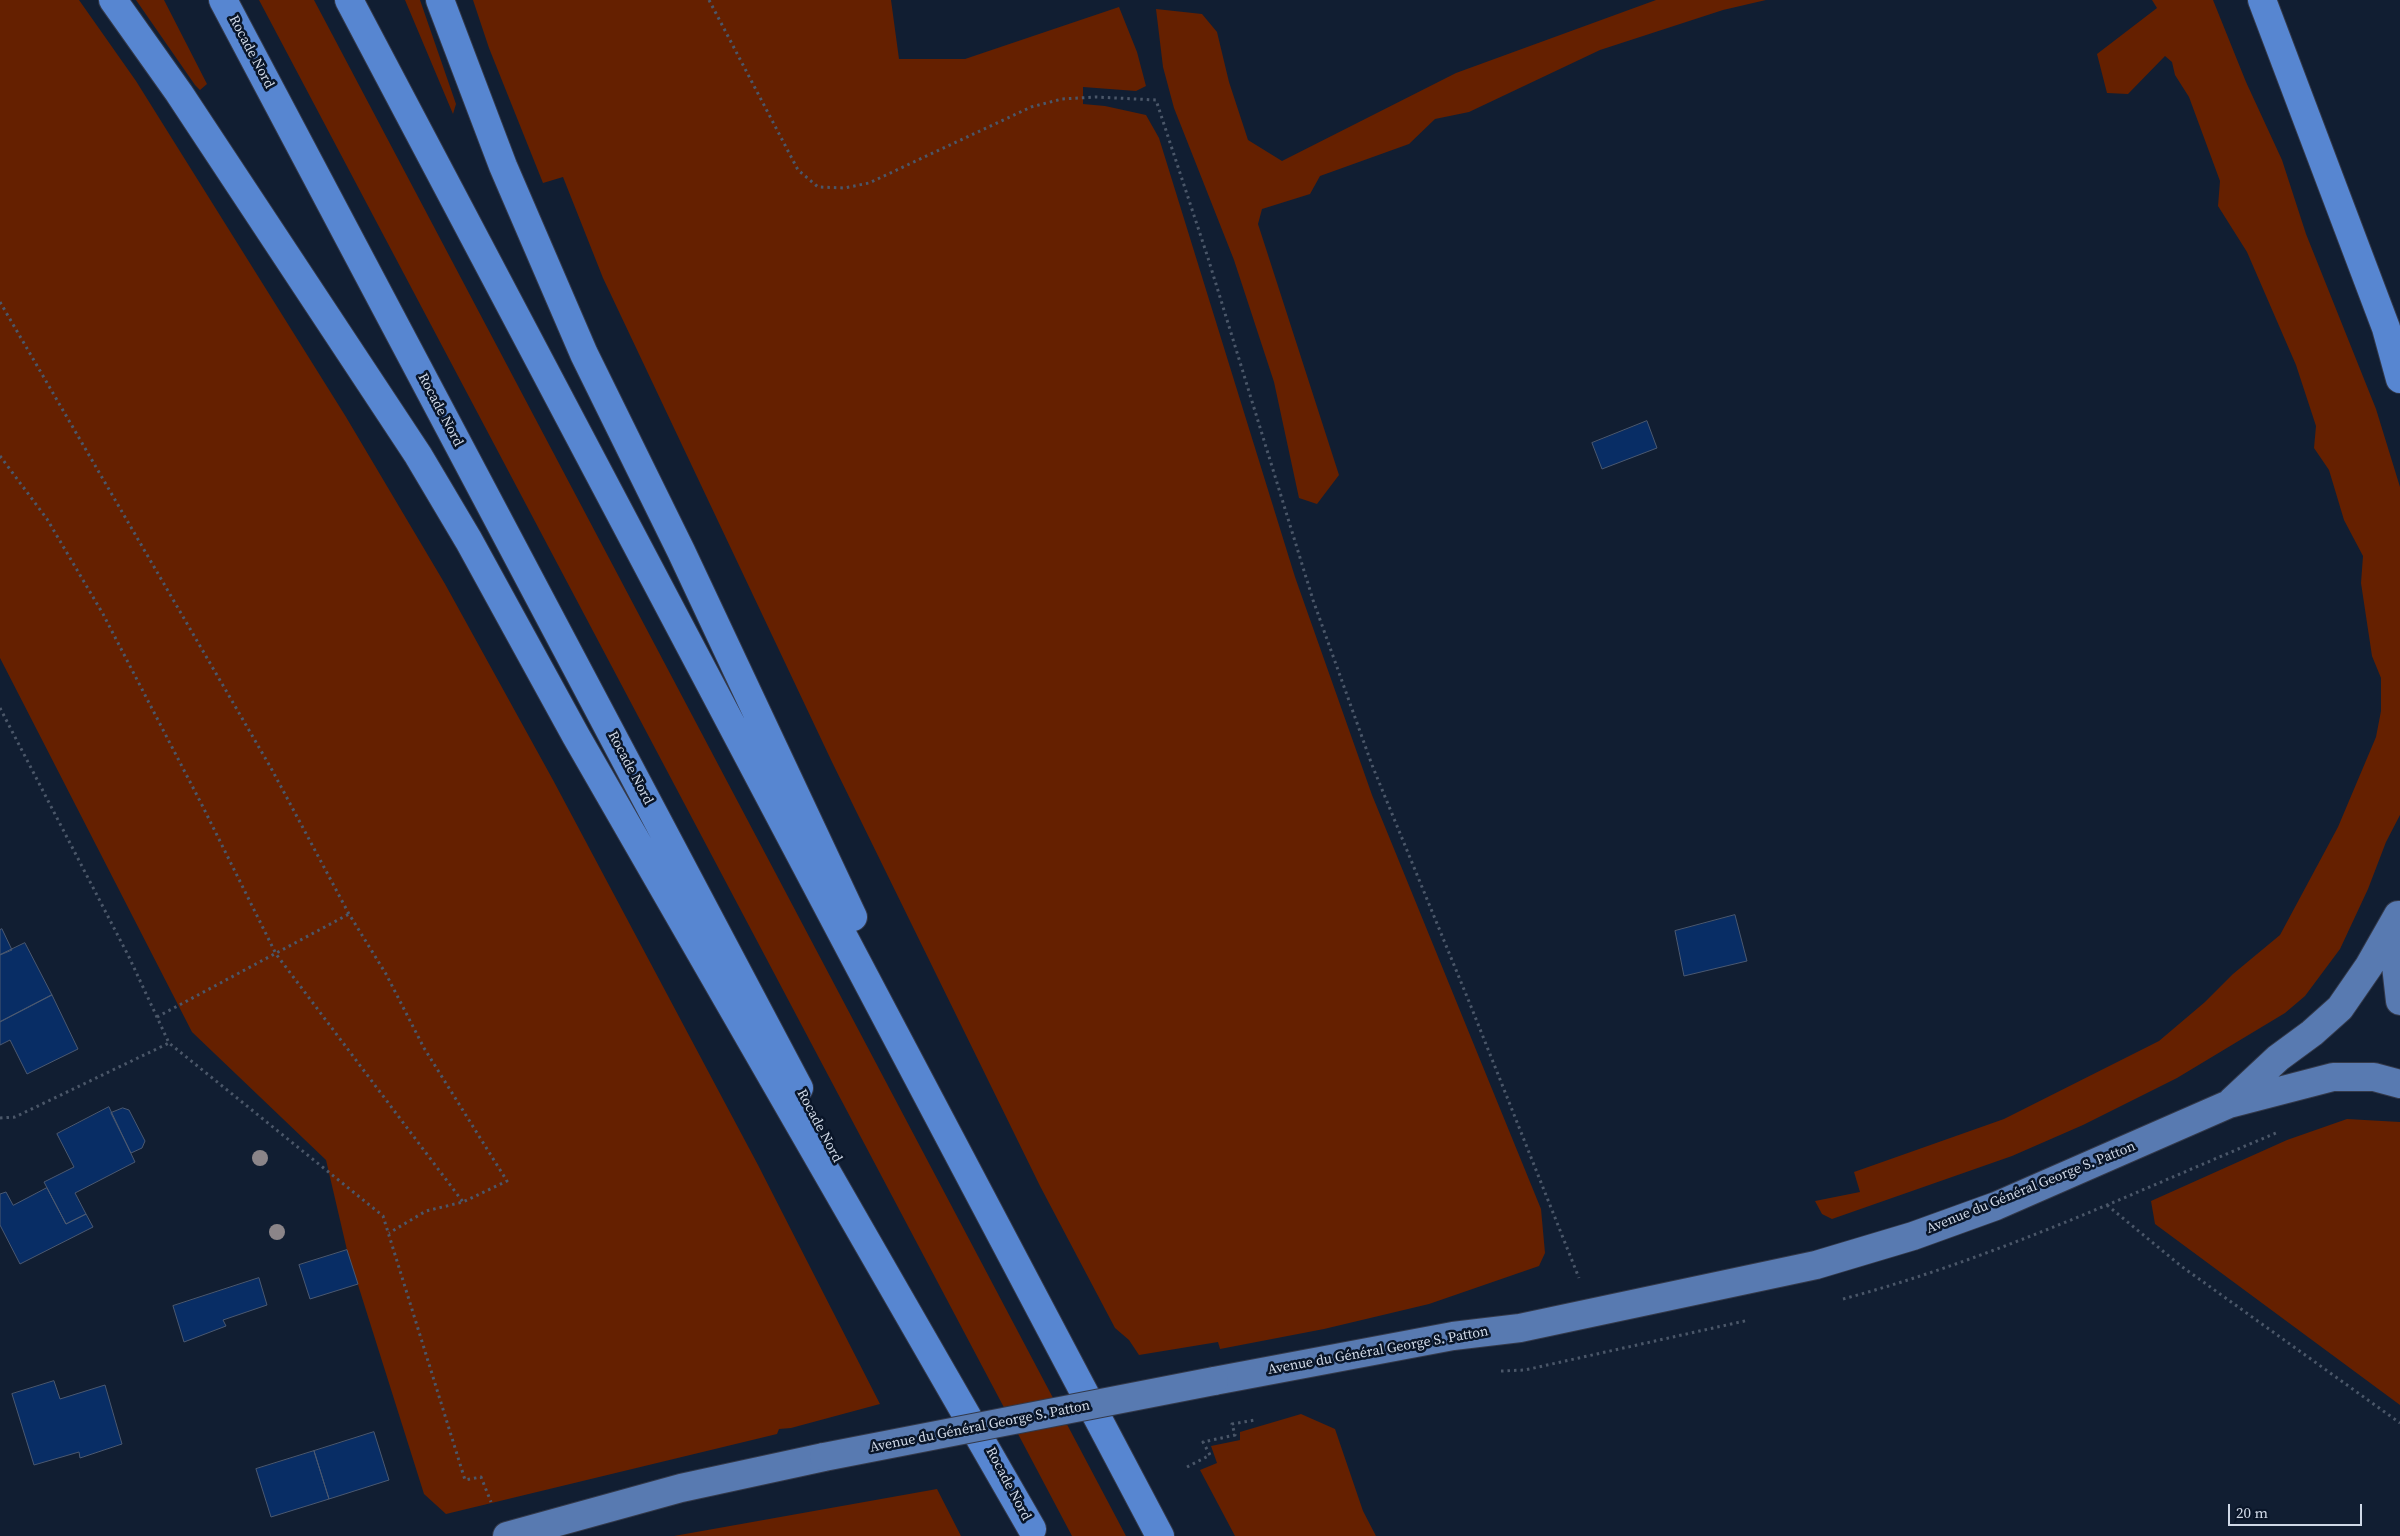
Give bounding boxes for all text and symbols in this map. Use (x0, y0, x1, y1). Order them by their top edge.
street label: Rocade Nord (225, 13, 277, 91)
street label: Rocade Nord (414, 371, 466, 449)
street label: Rocade Nord (604, 729, 656, 807)
street label: Rocade Nord (793, 1087, 845, 1165)
street label: Avenue du Général George S. Patton (1924, 1138, 2138, 1238)
street label: Avenue du Général George S. Patton (1266, 1323, 1490, 1379)
street label: Avenue du Général George S. Patton (869, 1397, 1091, 1457)
street label: Rocade Nord (982, 1445, 1034, 1523)
scale bar (2230, 1494, 2364, 1526)
text: 20 m (2236, 1502, 2268, 1523)

